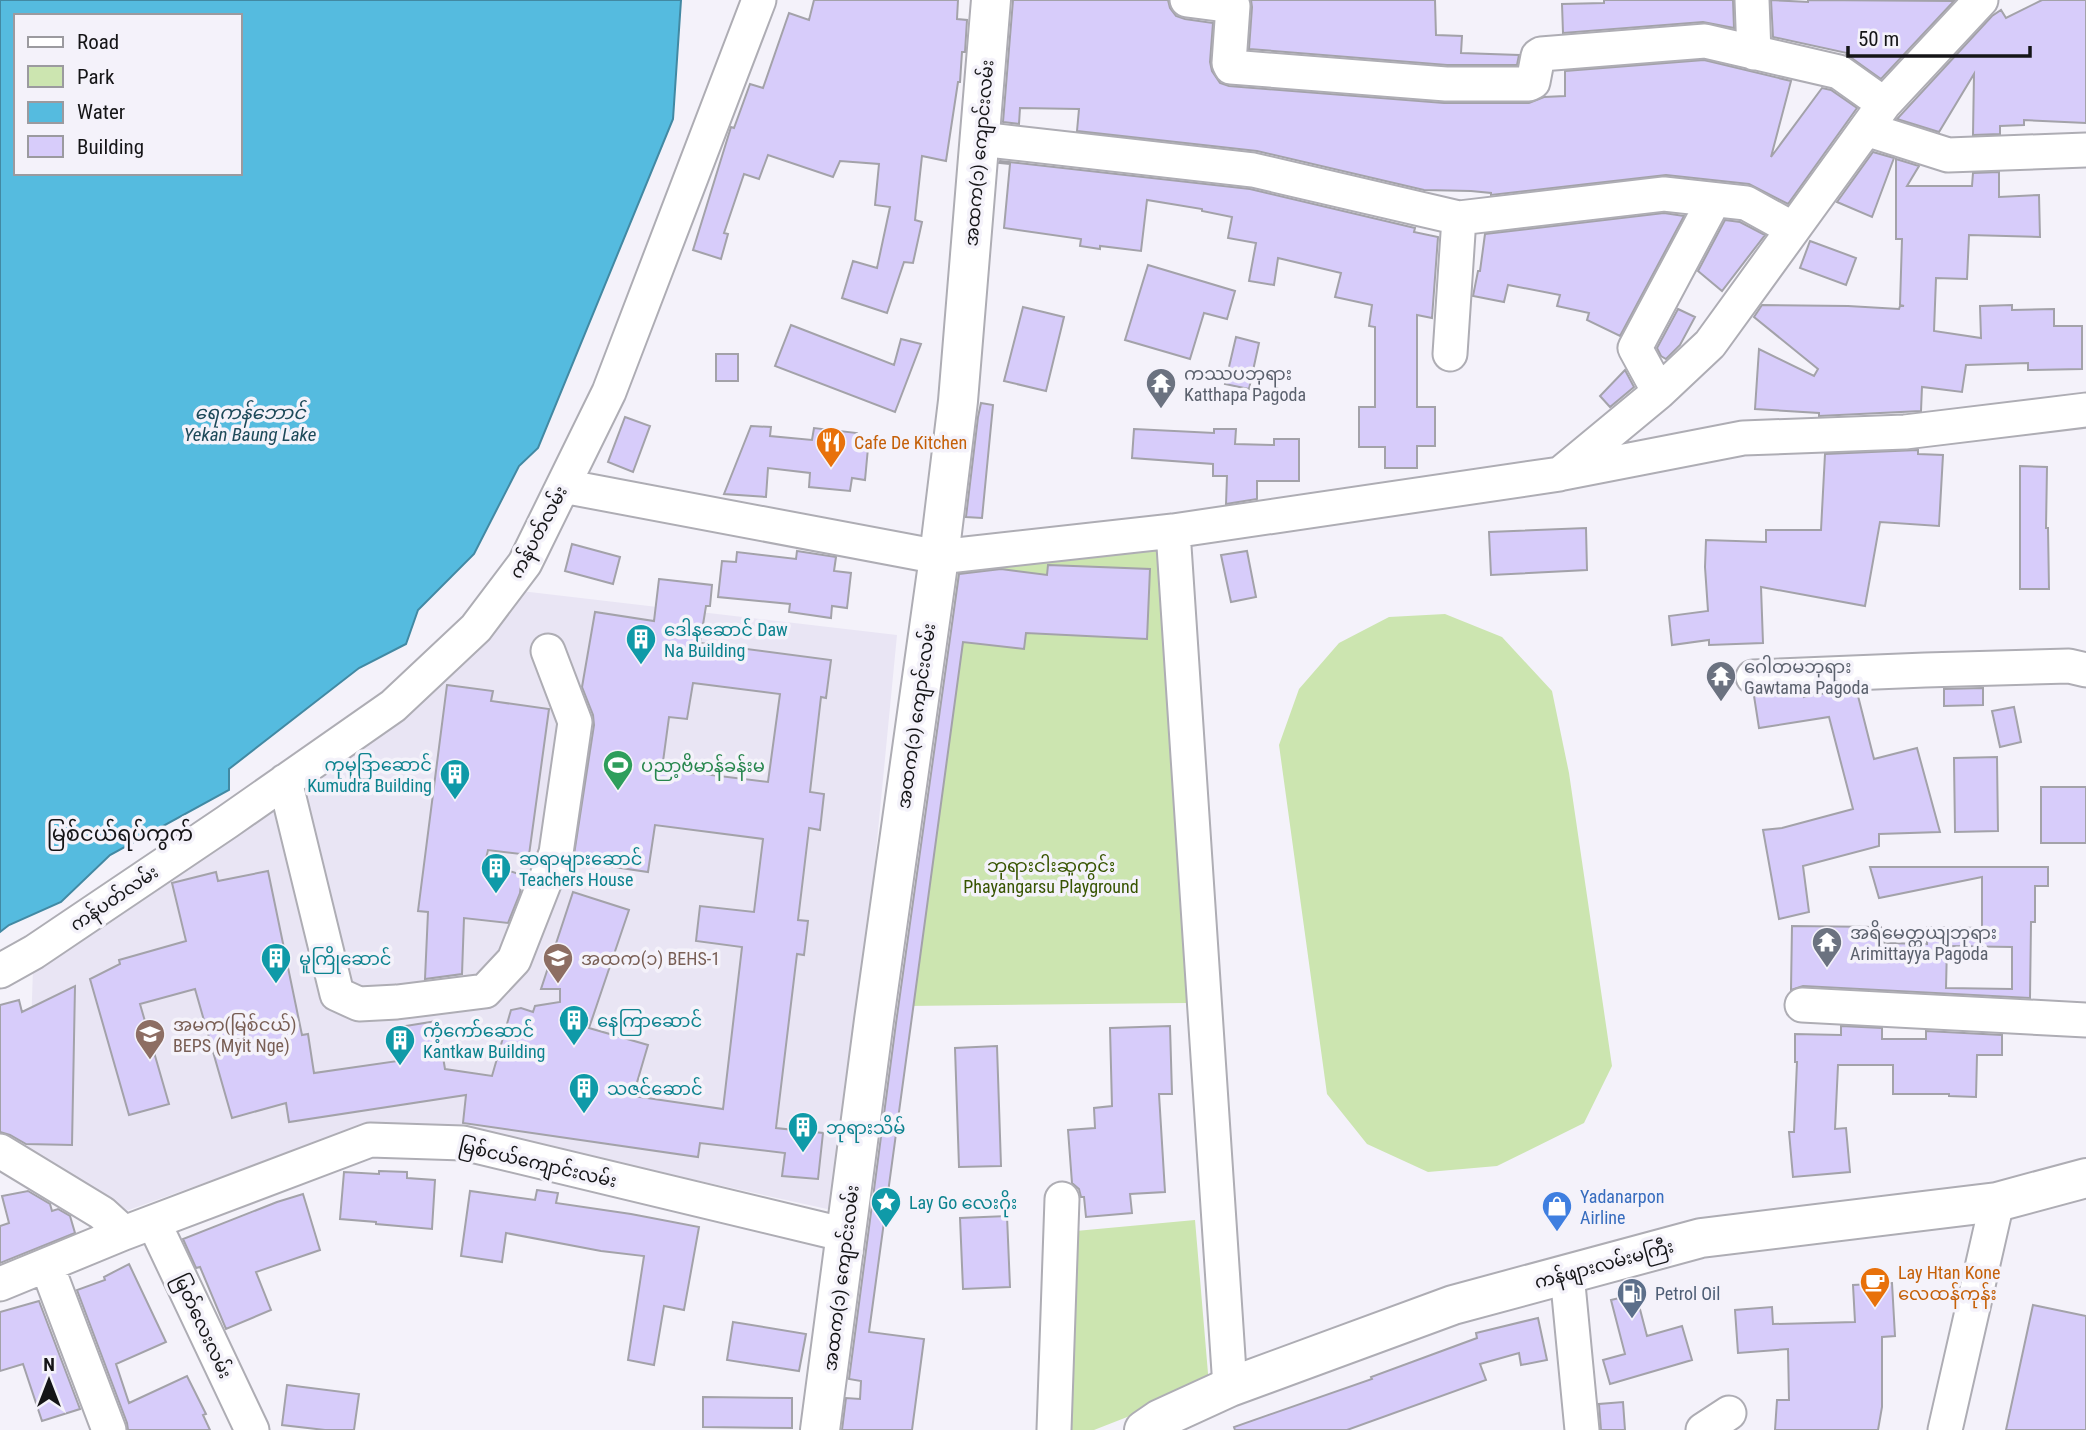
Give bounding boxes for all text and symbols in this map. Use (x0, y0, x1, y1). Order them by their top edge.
legend (14, 14, 242, 175)
scale bar (1848, 14, 2030, 58)
text: 50 m (1858, 27, 1899, 51)
text: Road (77, 30, 119, 54)
street label: အထက(၁) ကျောင်းလမ်း (958, 59, 1003, 248)
text: Park (77, 65, 115, 89)
text: Water (77, 100, 125, 124)
text: Building (77, 135, 144, 159)
place label: ကဿပဘုရား Katthapa Pagoda (1184, 363, 1306, 405)
temple icon: ကဿပဘုရား Katthapa Pagoda (1144, 366, 1178, 410)
water label: ရေကန်ဘောင် Yekan Baung Lake (184, 399, 316, 446)
restaurant icon: Cafe De Kitchen (814, 425, 848, 469)
place label: Cafe De Kitchen (854, 432, 967, 453)
street label: ကန်ပတ်လမ်း (503, 481, 576, 584)
place label: ဒေါနဆောင် Daw Na Building (664, 617, 788, 661)
building icon: ဒေါနဆောင် Daw Na Building (624, 622, 658, 666)
street label: အထက(၁) ကျောင်းလမ်း (891, 622, 944, 811)
place label: ဂေါတမဘုရား Gawtama Pagoda (1744, 655, 1869, 698)
temple icon: ဂေါတမဘုရား Gawtama Pagoda (1704, 659, 1738, 703)
sports icon: ပညာ့ဗိမာန်ခန်းမ (601, 748, 635, 792)
place label: ကုမုဒြာဆောင် Kumudra Building (307, 752, 432, 796)
place label: ပညာ့ဗိမာန်ခန်းမ (641, 752, 765, 781)
building icon: ကုမုဒြာဆောင် Kumudra Building (438, 757, 472, 801)
district label: မြစ်ငယ်ရပ်ကွက် (47, 818, 193, 851)
place label: ဆရာများဆောင် Teachers House (519, 846, 642, 890)
building icon: ဆရာများဆောင် Teachers House (479, 851, 513, 895)
park label: ဘုရားငါးဆူကွင်း Phayangarsu Playground (963, 853, 1139, 897)
street label: ကန်ပတ်လမ်း (65, 859, 165, 939)
place label: အရိမေတ္တယျဘုရား Arimittayya Pagoda (1850, 919, 1997, 964)
temple icon: အရိမေတ္တယျဘုရား Arimittayya Pagoda (1810, 925, 1844, 969)
building icon: မူကြိုဆောင် (259, 941, 293, 985)
school or university icon: အထက(၁) BEHS-1 (541, 941, 575, 985)
place label: မူကြိုဆောင် (299, 945, 392, 974)
place label: အထက(၁) BEHS-1 (581, 948, 720, 970)
building icon: နေကြာဆောင် (557, 1003, 591, 1047)
place label: နေကြာဆောင် (597, 1008, 702, 1036)
place label: အမက(မြစ်ငယ်) BEPS (Myit Nge) (173, 1012, 296, 1057)
school or university icon: အမက(မြစ်ငယ်) BEPS (Myit Nge) (133, 1017, 167, 1061)
place label: ကံ့ကော်ဆောင် Kantkaw Building (423, 1018, 546, 1062)
building icon: ကံ့ကော်ဆောင် Kantkaw Building (383, 1023, 417, 1067)
building icon: သဇင်ဆောင် (567, 1071, 601, 1115)
place label: သဇင်ဆောင် (607, 1076, 703, 1099)
building icon: ဘုရားသိမ် (786, 1110, 820, 1154)
place label: ဘုရားသိမ် (826, 1114, 906, 1143)
street label: မြစ်ငယ်ကျောင်းလမ်း (456, 1133, 619, 1196)
street label: အထက(၁) ကျောင်းလမ်း (817, 1184, 868, 1373)
place icon: Lay Go လေးဂိုး (869, 1185, 903, 1229)
place label: Yadanarpon Airline (1580, 1186, 1664, 1228)
place label: Lay Go လေးဂိုး (909, 1189, 1017, 1218)
shop icon: Yadanarpon Airline (1540, 1189, 1574, 1233)
street label: ကန်ဖျားလမ်းမကြီး (1531, 1232, 1677, 1297)
place label: Lay Htan Kone လေထန်ကုန်း (1898, 1262, 2000, 1309)
cafe icon: Lay Htan Kone လေထန်ကုန်း (1858, 1265, 1892, 1309)
street label: မြတ်လေးလမ်း (165, 1270, 238, 1384)
fuel station icon: Petrol Oil (1615, 1276, 1649, 1320)
place label: Petrol Oil (1655, 1283, 1720, 1304)
north arrow (14, 1346, 84, 1416)
text: N (43, 1353, 55, 1376)

